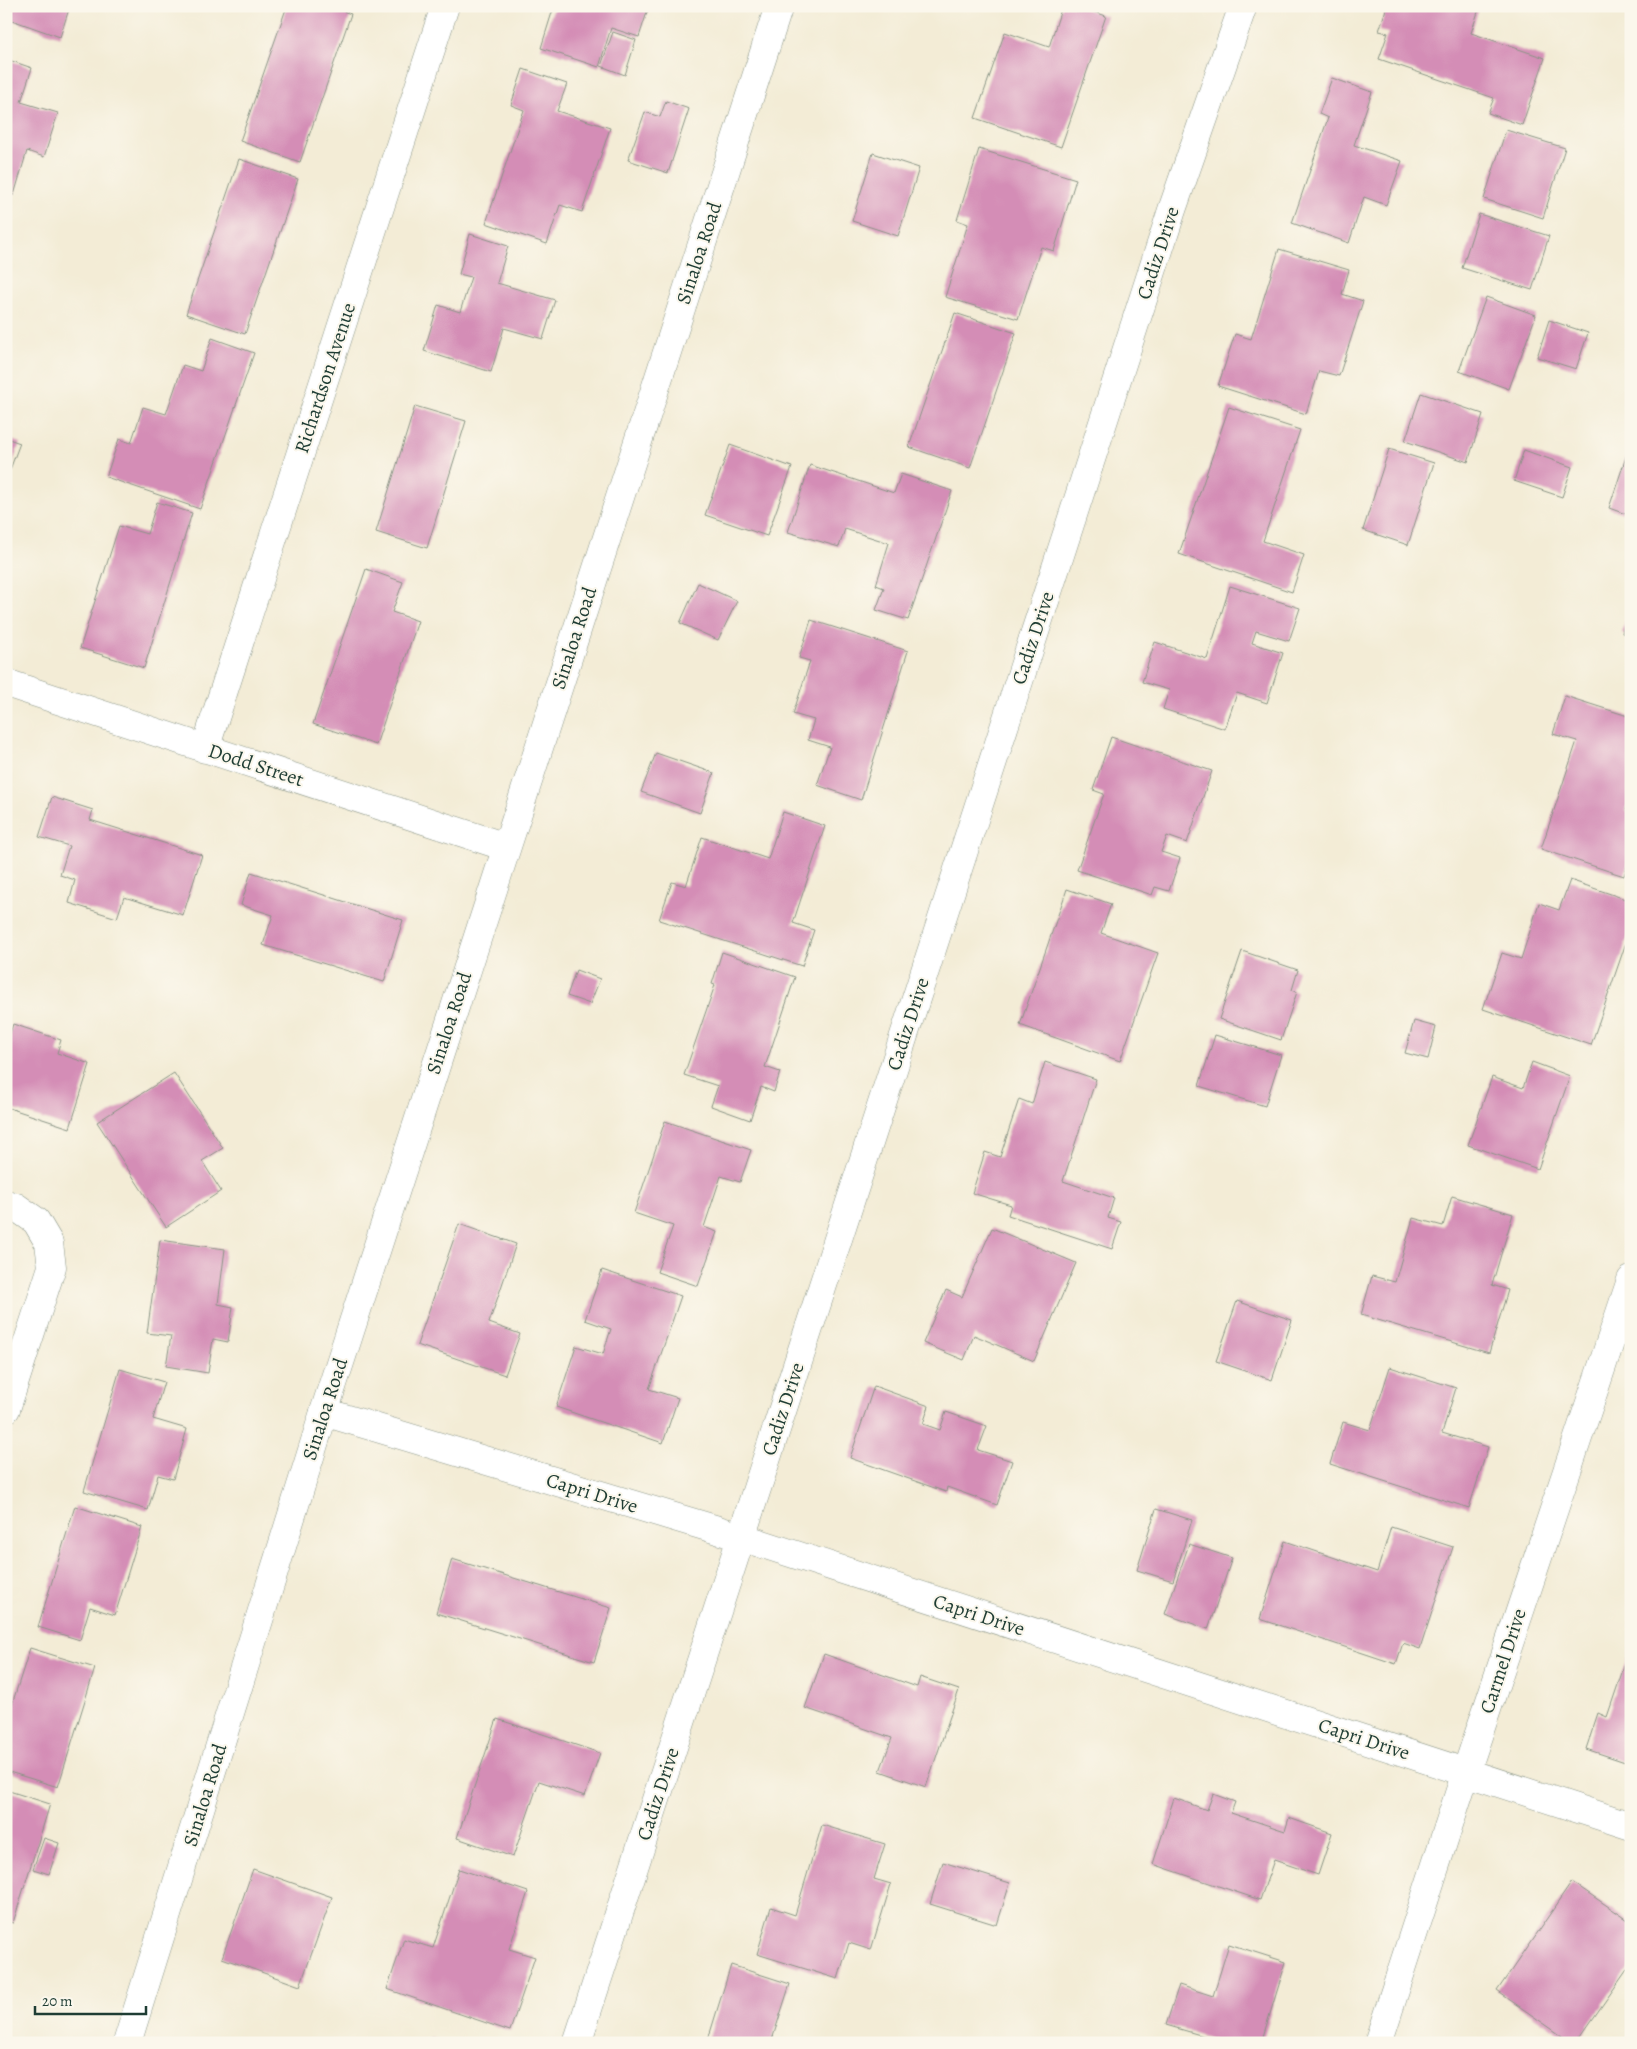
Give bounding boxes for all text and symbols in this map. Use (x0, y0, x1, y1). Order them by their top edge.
street label: Sinaloa Road (670, 198, 728, 308)
street label: Cadiz Drive (1130, 203, 1186, 303)
street label: Richardson Avenue (288, 299, 362, 457)
street label: Sinaloa Road (545, 583, 603, 693)
street label: Cadiz Drive (1005, 588, 1061, 688)
street label: Dodd Street (205, 737, 307, 793)
street label: Sinaloa Road (420, 968, 478, 1078)
street label: Cadiz Drive (880, 974, 936, 1074)
street label: Sinaloa Road (296, 1354, 354, 1464)
street label: Cadiz Drive (755, 1359, 811, 1459)
street label: Capri Drive (543, 1466, 641, 1520)
street label: Capri Drive (930, 1588, 1028, 1642)
street label: Carmel Drive (1473, 1605, 1533, 1717)
street label: Capri Drive (1315, 1712, 1413, 1766)
street label: Sinaloa Road (177, 1740, 233, 1850)
street label: Cadiz Drive (630, 1744, 686, 1844)
scale bar (35, 1984, 146, 2016)
text: 20 m (42, 1991, 73, 2011)

